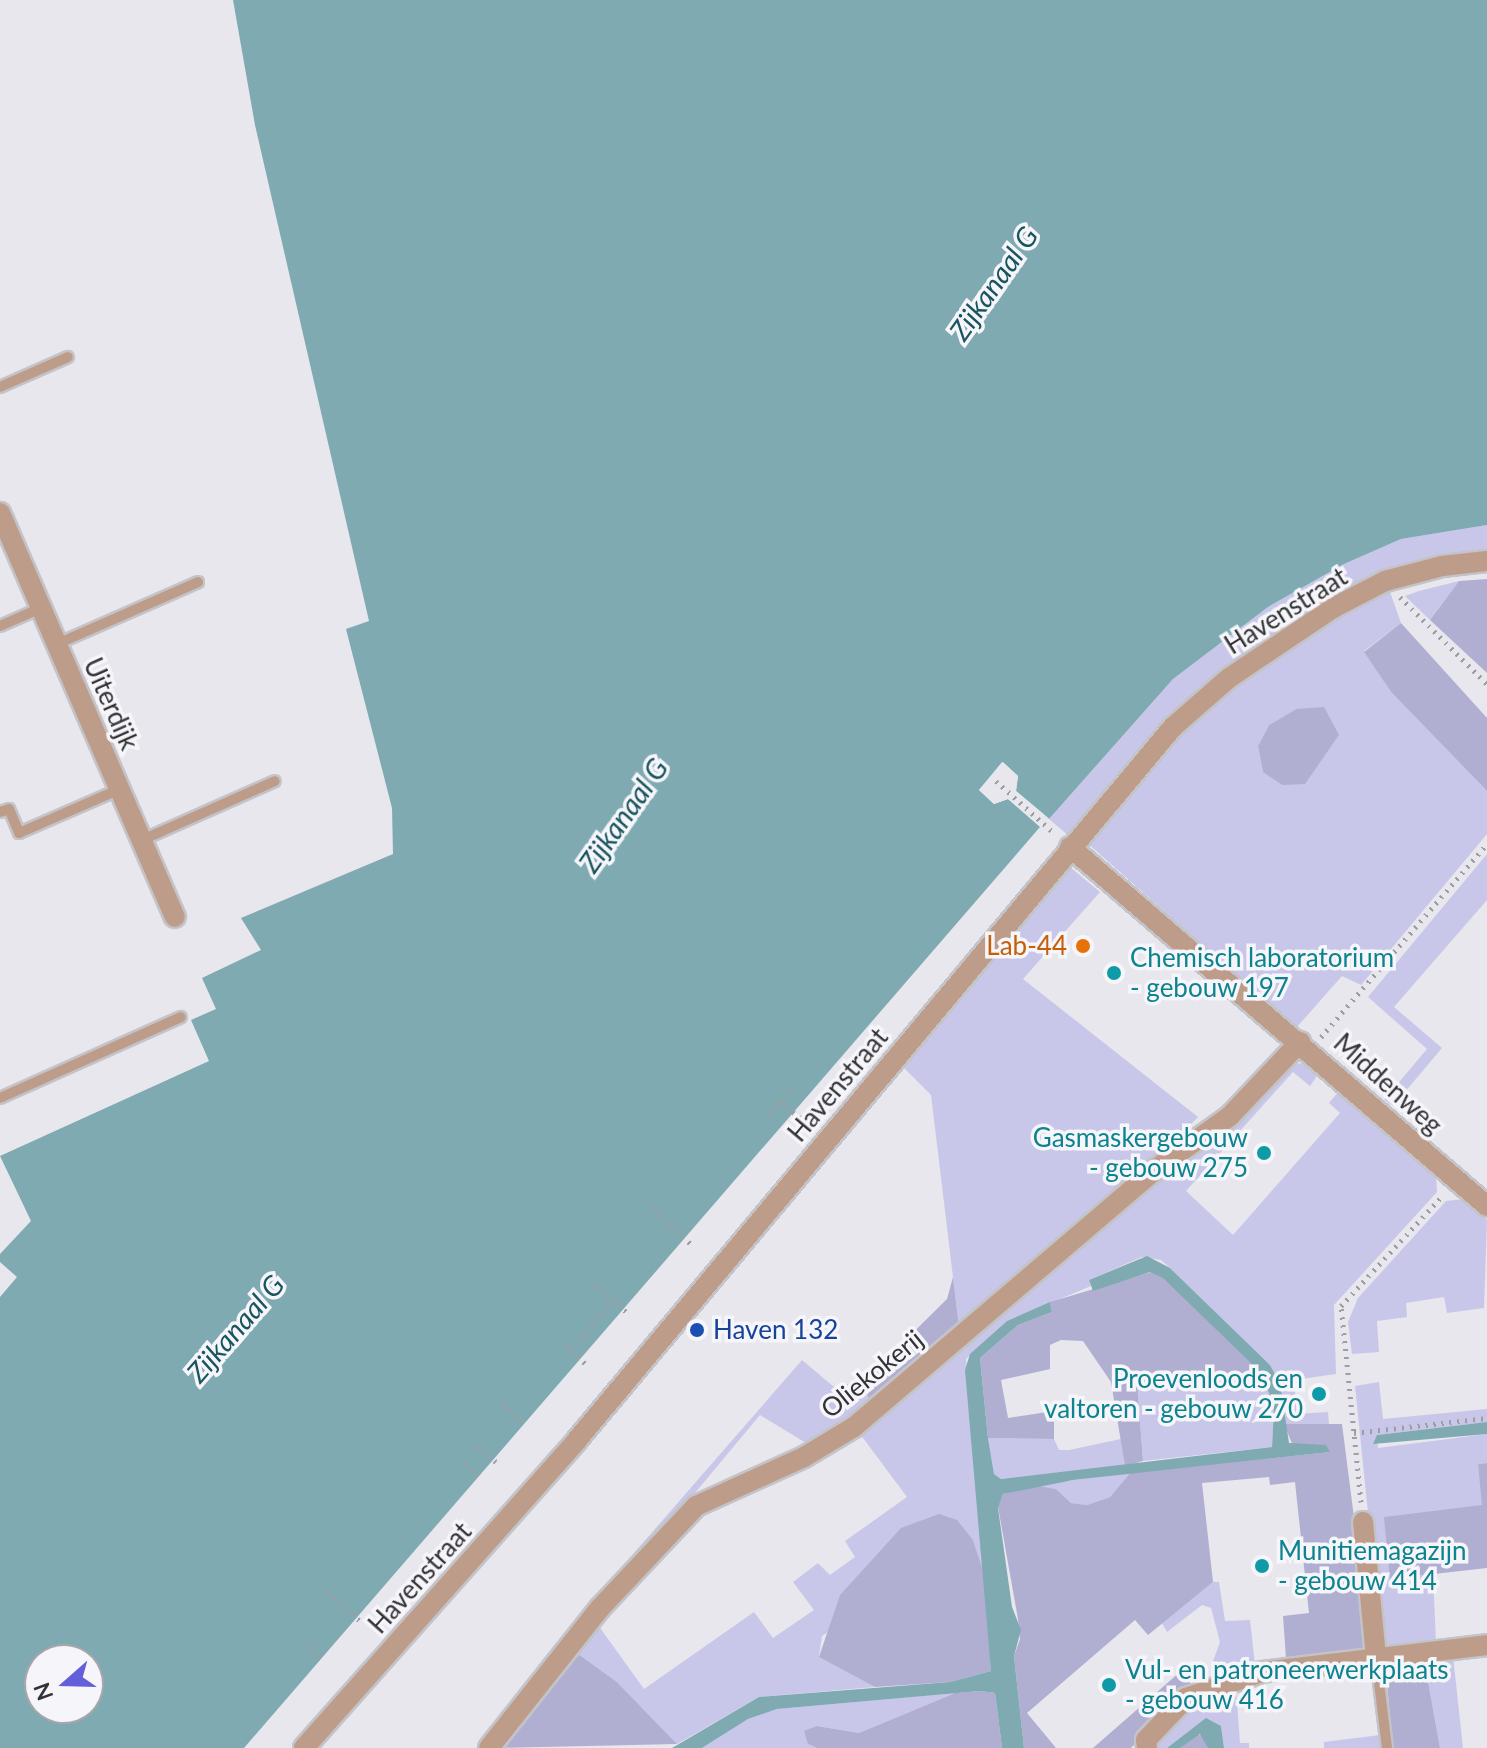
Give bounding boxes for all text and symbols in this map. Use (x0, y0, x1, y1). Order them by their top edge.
water label: Zijkanaal G (942, 220, 1044, 346)
street label: Havenstraat (1219, 561, 1353, 661)
street label: Uiterdijk (77, 653, 145, 755)
water label: Zijkanaal G (572, 752, 674, 878)
place label: Lab-44 (986, 930, 1067, 962)
marker: Lab-44 (1074, 937, 1092, 955)
place label: Chemisch laboratorium - gebouw 197 (1130, 942, 1394, 1004)
marker: Chemisch laboratorium - gebouw 197 (1105, 964, 1123, 982)
street label: Havenstraat (782, 1022, 894, 1148)
street label: Middenweg (1327, 1027, 1449, 1141)
place label: Gasmaskergebouw - gebouw 275 (1033, 1122, 1248, 1184)
marker: Gasmaskergebouw - gebouw 275 (1255, 1144, 1273, 1162)
water label: Zijkanaal G (179, 1268, 291, 1388)
place label: Haven 132 (713, 1314, 838, 1346)
marker: Haven 132 (688, 1321, 706, 1339)
street label: Oliekokerij (815, 1323, 929, 1425)
place label: Proevenloods en valtoren - gebouw 270 (1044, 1363, 1303, 1424)
marker: Proevenloods en valtoren - gebouw 270 (1310, 1385, 1328, 1403)
street label: Havenstraat (362, 1516, 478, 1640)
place label: Munitiemagazijn - gebouw 414 (1278, 1535, 1466, 1596)
marker: Munitiemagazijn - gebouw 414 (1253, 1557, 1271, 1575)
north arrow (24, 1644, 104, 1724)
place label: Vul- en patroneerwerkplaats - gebouw 416 (1125, 1654, 1448, 1716)
marker: Vul- en patroneerwerkplaats - gebouw 416 (1100, 1676, 1118, 1694)
text: N (27, 1679, 58, 1704)

